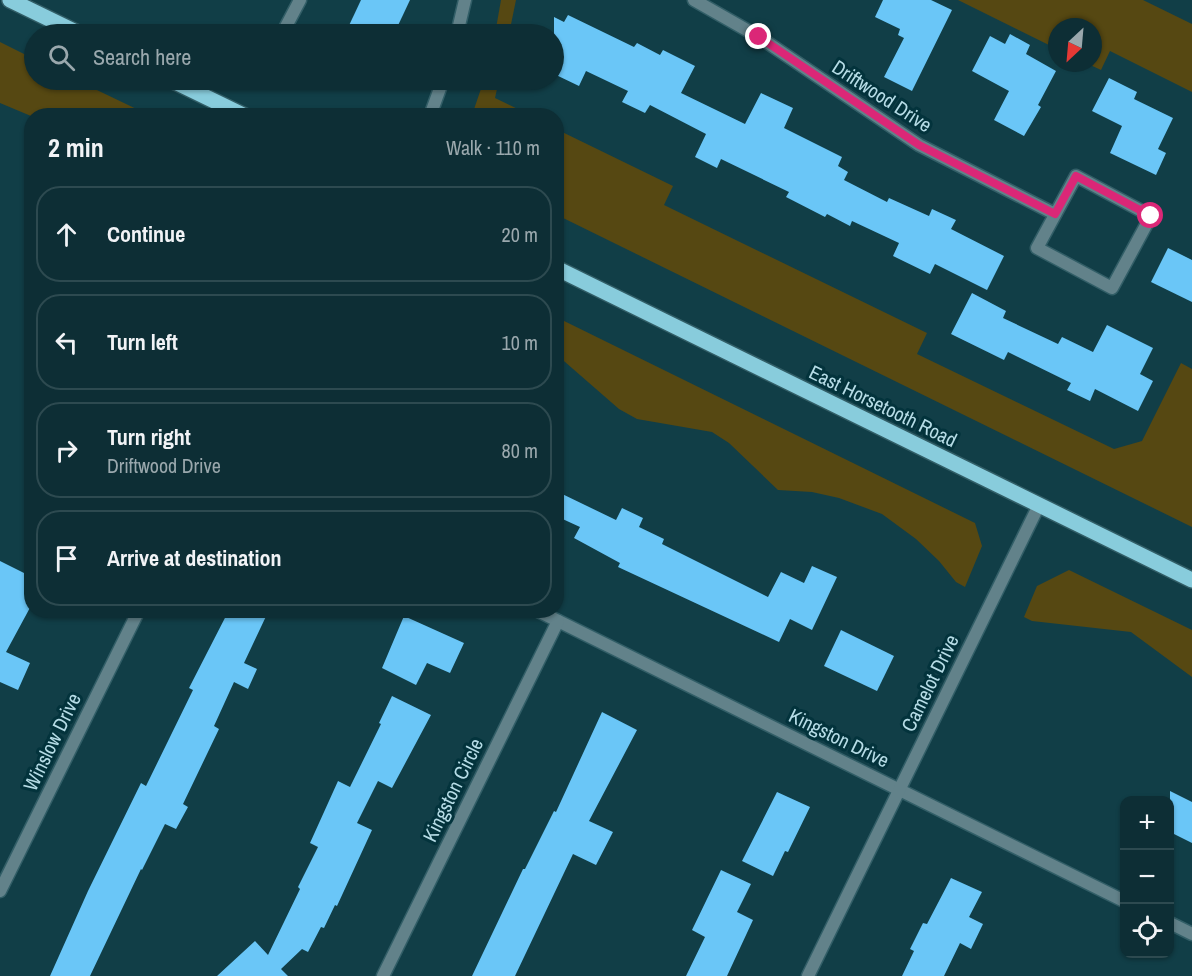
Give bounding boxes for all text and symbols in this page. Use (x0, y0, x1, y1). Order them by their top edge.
north arrow (1048, 18, 1102, 72)
route end (745, 23, 771, 49)
search box (24, 24, 564, 90)
icon: search (45, 41, 78, 74)
text: Search here (93, 42, 191, 72)
street label: Driftwood Drive (827, 53, 937, 138)
text: 2 min (48, 130, 104, 165)
text: Walk · 110 m (446, 134, 540, 161)
route start (1137, 202, 1163, 228)
icon: ahead (50, 218, 83, 251)
text: Continue (107, 219, 185, 249)
text: 20 m (502, 221, 538, 248)
icon: left (50, 326, 83, 359)
text: Turn left (107, 327, 178, 357)
text: 10 m (502, 329, 538, 356)
street label: East Horsetooth Road (805, 358, 962, 453)
text: Turn right (107, 422, 191, 452)
icon: right (50, 434, 83, 467)
text: 80 m (502, 437, 538, 464)
text: Driftwood Drive (107, 452, 221, 479)
icon: arrive (50, 542, 83, 575)
text: Arrive at destination (107, 543, 281, 573)
street label: Camelot Drive (894, 630, 965, 736)
street label: Winslow Drive (16, 688, 87, 795)
street label: Kingston Drive (785, 702, 894, 773)
street label: Kingston Circle (416, 733, 489, 846)
map controls (1120, 796, 1174, 958)
button: + (1120, 796, 1174, 850)
button: − (1120, 850, 1174, 904)
button: locate (1120, 904, 1174, 958)

